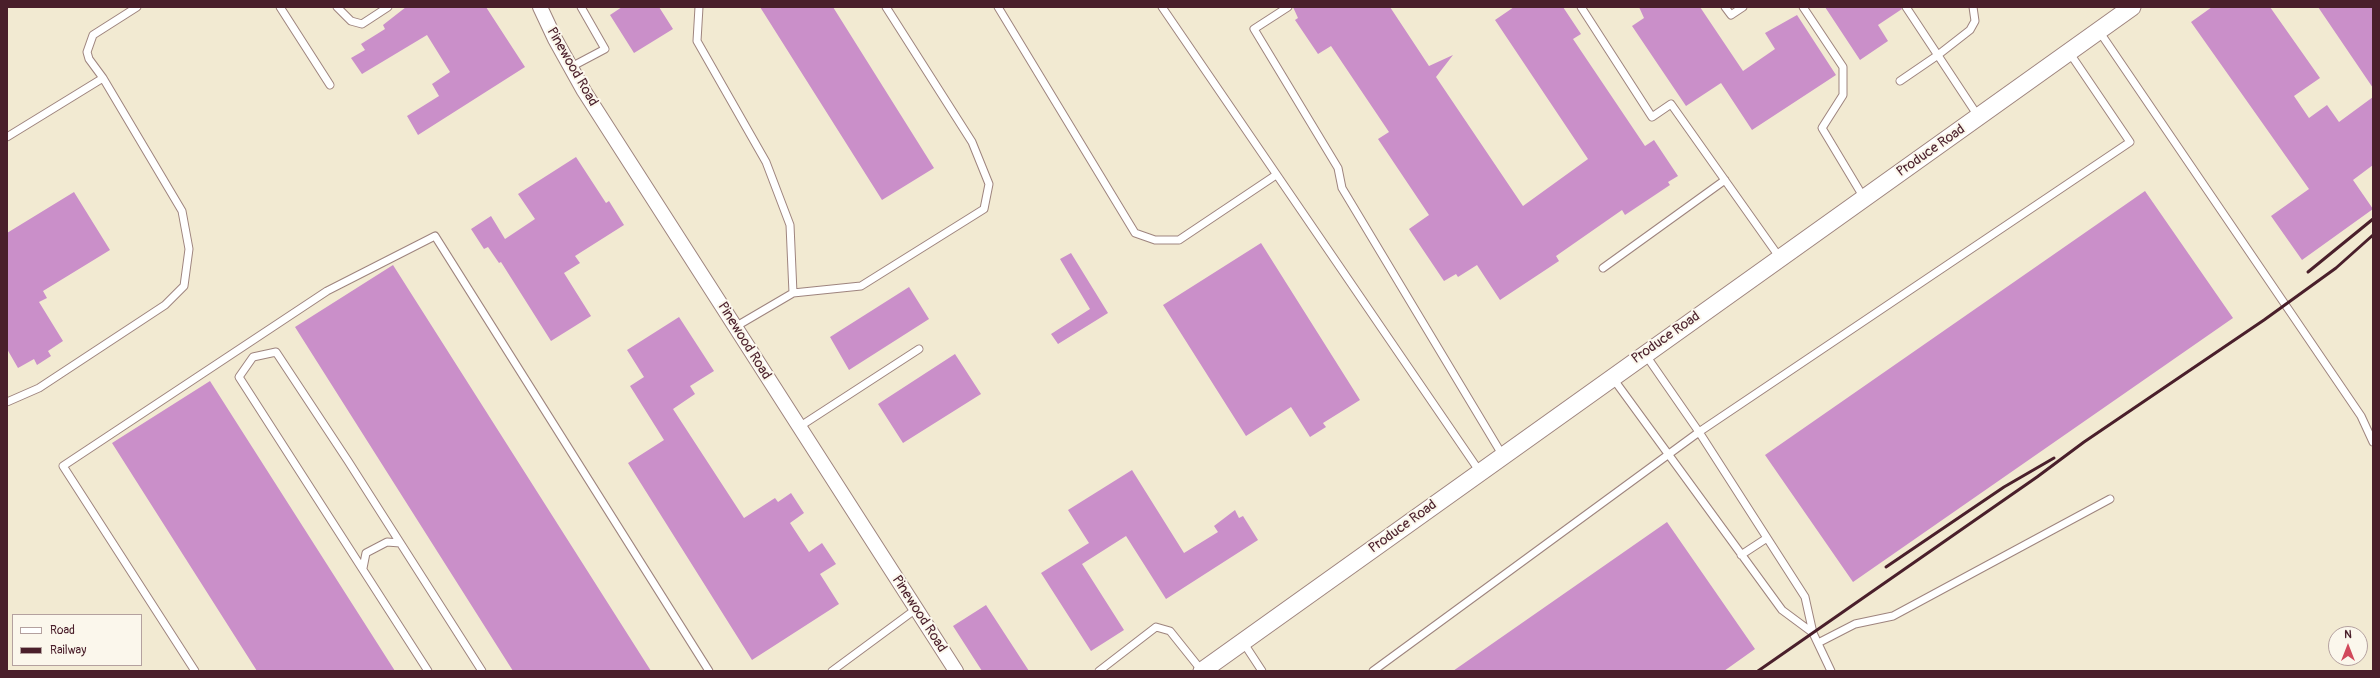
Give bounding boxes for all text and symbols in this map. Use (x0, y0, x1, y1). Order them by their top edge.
street label: Pinewood Road (543, 25, 601, 109)
street label: Produce Road (1894, 121, 1968, 181)
street label: Pinewood Road (713, 299, 775, 383)
street label: Produce Road (1629, 308, 1703, 368)
street label: Produce Road (1366, 497, 1440, 557)
street label: Pinewood Road (888, 572, 950, 656)
legend (12, 614, 142, 666)
text: Road (50, 623, 75, 638)
north arrow (2328, 626, 2368, 666)
text: N (2344, 628, 2352, 641)
text: Railway (50, 643, 86, 658)

